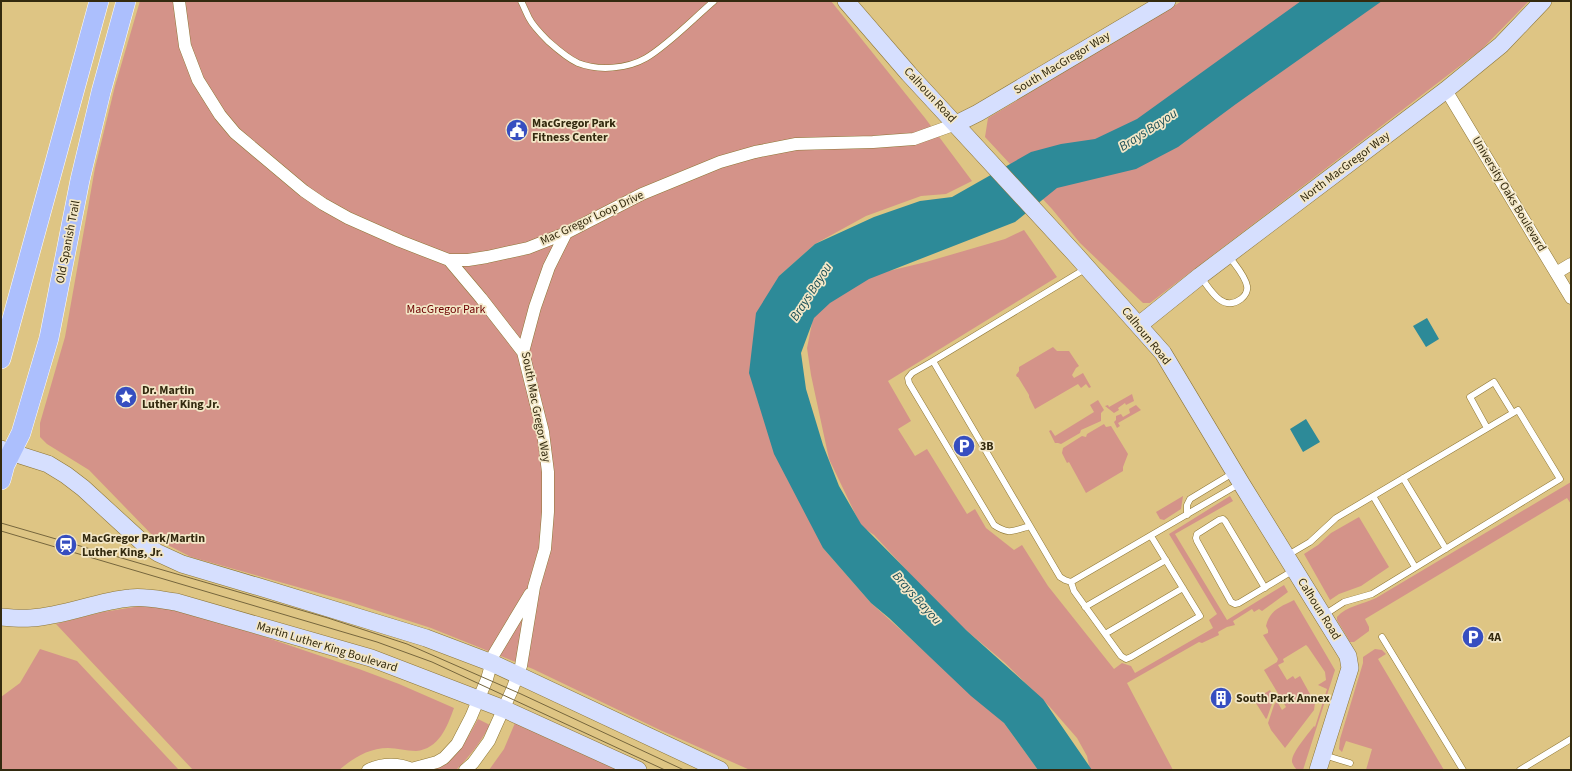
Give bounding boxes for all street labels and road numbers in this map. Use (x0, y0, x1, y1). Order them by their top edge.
street label: South MacGregor Way (1011, 27, 1114, 99)
street label: Calhoun Road (900, 64, 960, 126)
street label: North MacGregor Way (1296, 127, 1394, 207)
street label: University Oaks Boulevard (1468, 133, 1550, 255)
street label: Mac Gregor Loop Drive (537, 186, 647, 250)
street label: Old Spanish Trail (52, 199, 84, 285)
street label: Calhoun Road (1117, 303, 1175, 369)
street label: South Mac Gregor Way (517, 350, 555, 464)
street label: Calhoun Road (1293, 575, 1345, 643)
street label: Martin Luther King Boulevard (254, 617, 400, 677)

